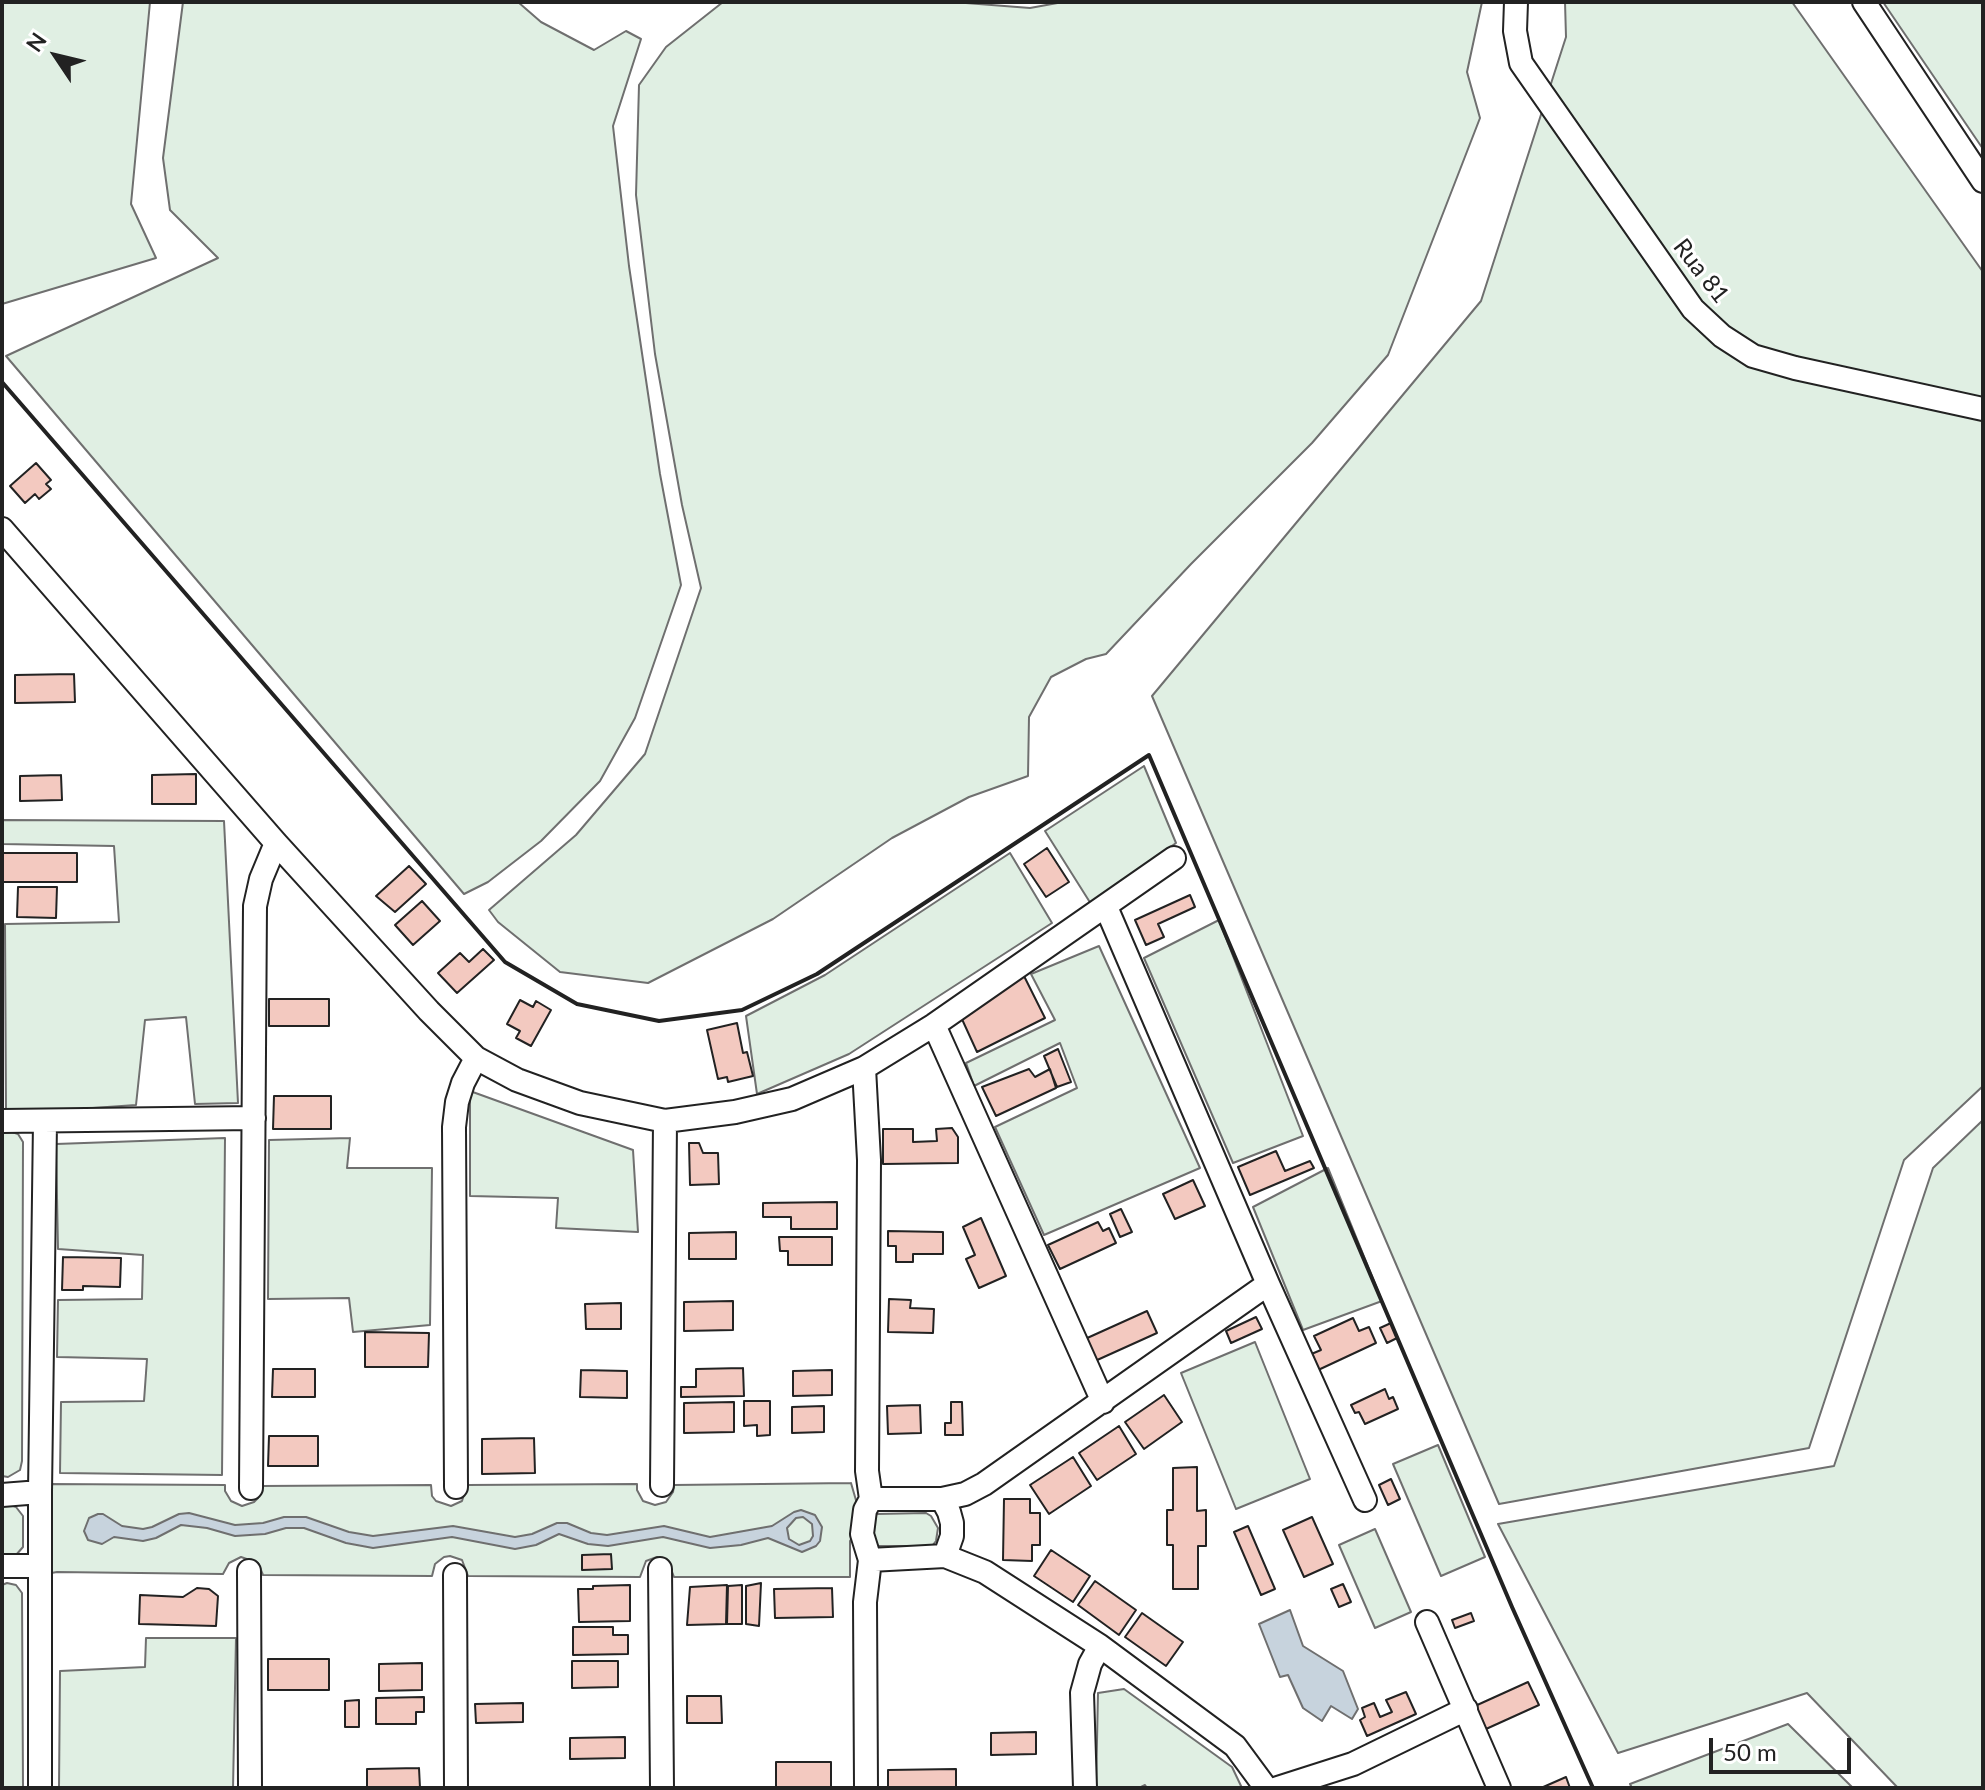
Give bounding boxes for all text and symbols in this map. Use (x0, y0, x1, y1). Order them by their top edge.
north arrow (16, 16, 96, 96)
text: N (20, 27, 52, 57)
street label: Rua 81 (1667, 233, 1735, 309)
scale bar (1713, 1722, 1855, 1772)
text: 50 m (1723, 1737, 1777, 1766)

